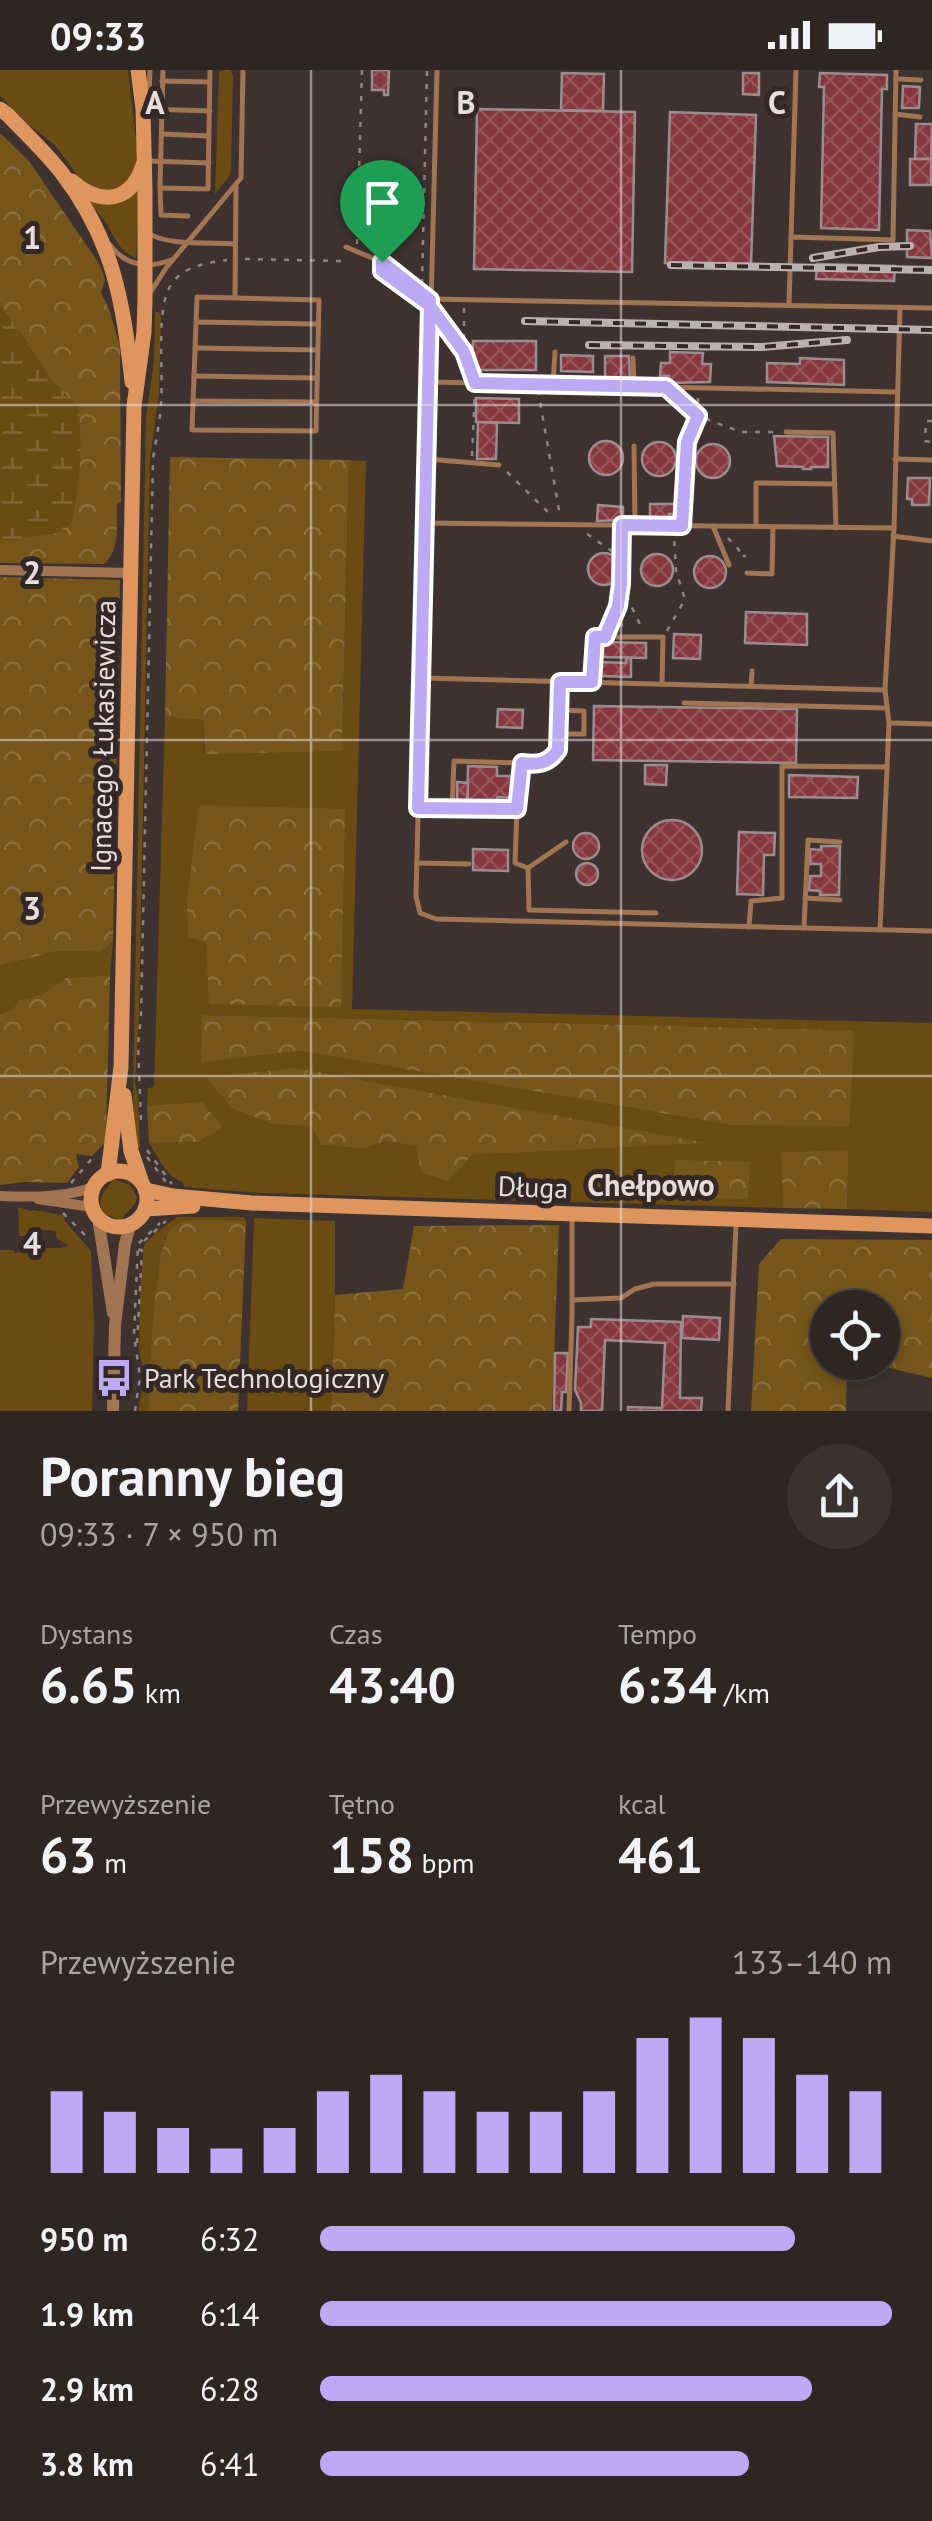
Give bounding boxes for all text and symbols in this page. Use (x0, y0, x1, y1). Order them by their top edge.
text: 09:33 (50, 11, 146, 60)
text: A (145, 81, 165, 123)
text: B (457, 81, 475, 123)
text: C (768, 81, 786, 123)
pin (340, 160, 425, 263)
icon: arrive (355, 175, 410, 230)
text: 1 (23, 216, 41, 258)
text: 2 (23, 551, 41, 593)
street label: Ignacego Łukasiewicza (82, 600, 123, 872)
text: 3 (23, 887, 41, 929)
district label: Chełpowo (587, 1165, 715, 1204)
street label: Długa (497, 1167, 569, 1206)
text: 4 (23, 1222, 41, 1264)
map controls (810, 1290, 900, 1380)
button: locate (810, 1290, 900, 1380)
bus stop icon: Park Technologiczny (93, 1357, 135, 1399)
place label: Park Technologiczny (144, 1359, 384, 1396)
text: Poranny bieg (40, 1440, 345, 1511)
button: share (787, 1444, 892, 1549)
text: 09:33 · 7 × 950 m (40, 1513, 278, 1555)
text: Dystans (40, 1615, 133, 1652)
text: Czas (329, 1615, 383, 1652)
text: Tempo (618, 1615, 697, 1652)
text: 6.65 (40, 1652, 137, 1717)
text: 43:40 (329, 1652, 456, 1717)
text: 6:34 (618, 1652, 717, 1717)
text: km (137, 1674, 181, 1711)
text: /km (717, 1674, 770, 1711)
text: Przewyższenie (40, 1785, 211, 1822)
text: Tętno (329, 1785, 395, 1822)
text: kcal (618, 1785, 666, 1822)
text: 63 (40, 1822, 97, 1887)
text: 158 (329, 1822, 414, 1887)
text: 461 (618, 1822, 703, 1887)
text: m (97, 1844, 127, 1881)
text: bpm (414, 1844, 475, 1881)
text: Przewyższenie (40, 1941, 236, 1983)
text: 133–140 m (732, 1941, 892, 1983)
text: 950 m (40, 2218, 128, 2260)
text: 6:32 (200, 2218, 259, 2260)
text: 1.9 km (40, 2293, 134, 2335)
text: 6:14 (200, 2293, 259, 2335)
text: 2.9 km (40, 2368, 134, 2410)
text: 6:28 (200, 2368, 259, 2410)
text: 3.8 km (40, 2443, 134, 2485)
text: 6:41 (200, 2443, 259, 2485)

